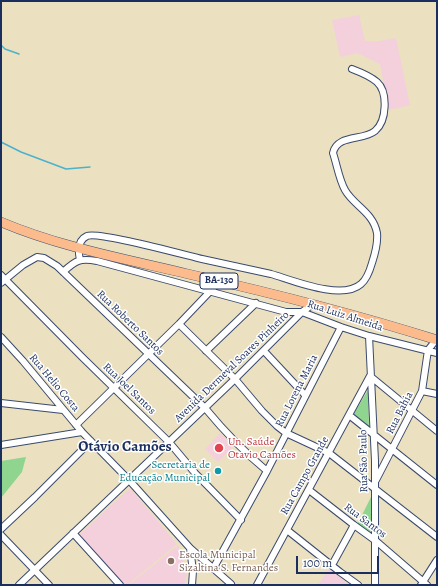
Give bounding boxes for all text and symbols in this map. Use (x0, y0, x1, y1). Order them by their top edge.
road number: BA-130 (200, 273, 238, 289)
street label: Rua Roberto Santos (94, 288, 166, 358)
street label: Rua Luiz Almeida (306, 298, 384, 334)
street label: Avenida Dermeval Soares Pinheiro (172, 309, 292, 425)
street label: Rua Helio Costa (26, 351, 82, 415)
street label: Rua Lorena Maria (273, 352, 321, 430)
street label: Rua Joel Santos (100, 361, 158, 417)
street label: Rua Bahia (384, 390, 416, 436)
street label: Rua São Paulo (357, 429, 371, 493)
place label: Un. Saúde Otavio Camões (228, 435, 296, 461)
street label: Rua Campo Grande (278, 435, 332, 517)
district label: Otávio Camões (78, 438, 172, 456)
marker: Un. Saúde Otavio Camões (213, 442, 225, 454)
place label: Secretaria de Educação Municipal (119, 458, 210, 484)
marker: Secretaria de Educação Municipal (213, 466, 223, 476)
street label: Rua Santos (341, 501, 389, 541)
place label: Escola Municipal Sizaltina S. Fernandes (179, 548, 278, 574)
scale bar (298, 548, 381, 574)
text: 100 m (303, 555, 332, 571)
marker: Escola Municipal Sizaltina S. Fernandes (166, 556, 176, 566)

